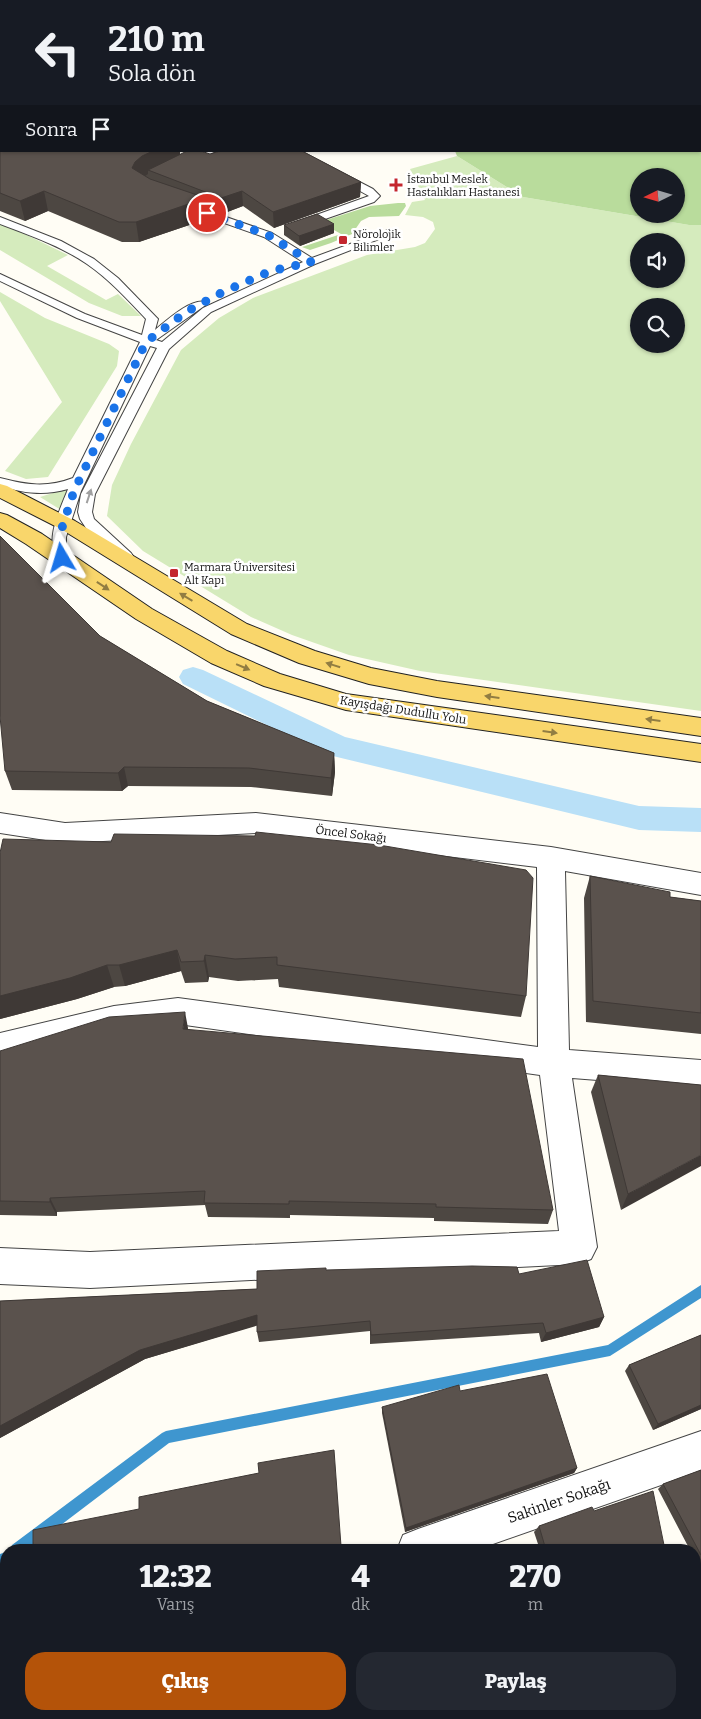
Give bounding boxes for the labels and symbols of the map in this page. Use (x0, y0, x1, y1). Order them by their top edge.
north arrow (630, 168, 685, 222)
place label: İstanbul Meslek Hastalıkları Hastanesi (407, 172, 520, 199)
marker: İstanbul Meslek Hastalıkları Hastanesi (389, 178, 403, 192)
pin (186, 192, 228, 234)
place label: Nörolojik Bilimler (353, 228, 401, 254)
marker: Nörolojik Bilimler (337, 234, 349, 246)
one-way arrow (85, 489, 93, 504)
position arrow (35, 531, 87, 583)
place label: Marmara Üniversitesi Alt Kapı (184, 561, 296, 587)
marker: Marmara Üniversitesi Alt Kapı (168, 567, 180, 579)
one-way arrow (96, 581, 110, 591)
one-way arrow (179, 593, 192, 602)
one-way arrow (325, 661, 340, 669)
one-way arrow (236, 664, 250, 672)
street label: Kayışdağı Dudullu Yolu (339, 693, 468, 727)
one-way arrow (483, 693, 499, 701)
one-way arrow (644, 716, 660, 724)
one-way arrow (542, 728, 558, 736)
street label: Öncel Sokağı (315, 822, 388, 845)
street label: Sakinler Sokağı (505, 1475, 613, 1527)

